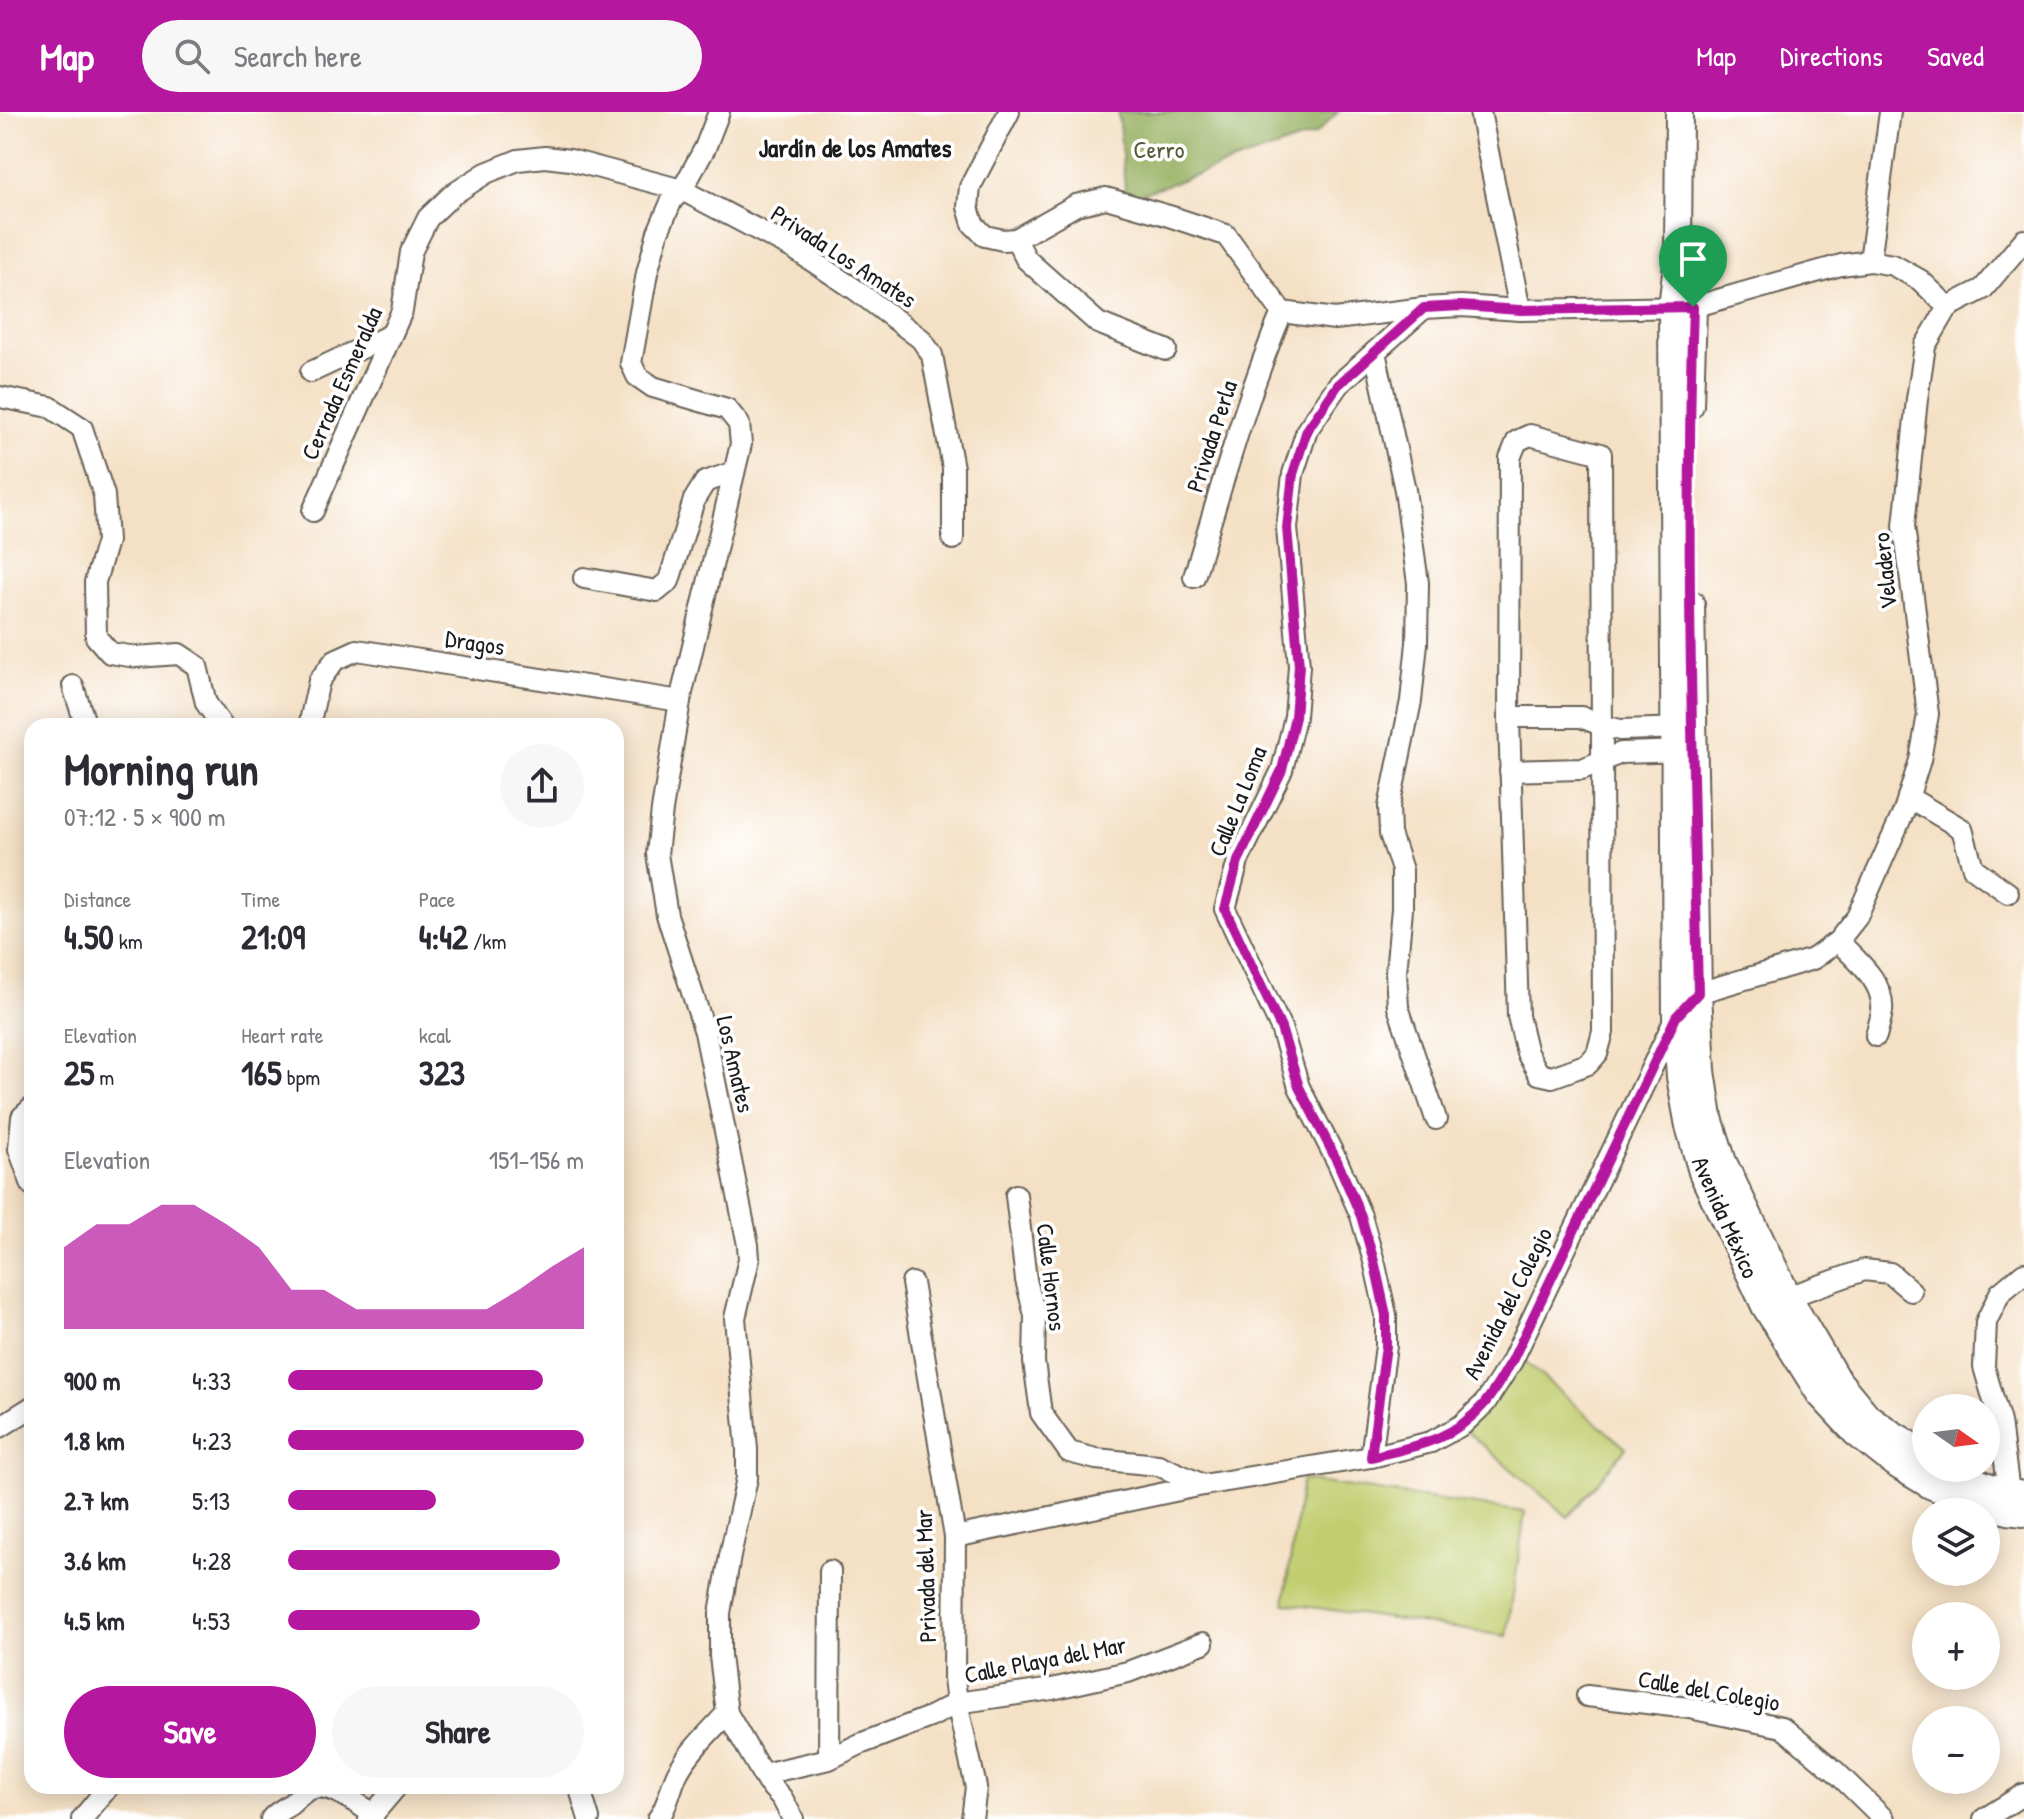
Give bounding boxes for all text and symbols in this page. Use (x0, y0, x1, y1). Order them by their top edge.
search box (142, 20, 702, 92)
text: Map (40, 30, 94, 82)
icon: search (170, 34, 214, 78)
text: Search here (234, 36, 362, 76)
text: Map (1696, 37, 1736, 75)
text: Directions (1780, 37, 1883, 75)
text: Saved (1927, 37, 1984, 75)
district label: Jardín de los Amates (758, 130, 952, 165)
park label: Cerro (1134, 133, 1185, 165)
street label: Privada Los Amates (765, 197, 923, 315)
pin (1659, 225, 1727, 307)
icon: arrive (1671, 237, 1715, 281)
street label: Cerrada Esmeralda (293, 301, 389, 465)
street label: Privada Perla (1178, 376, 1244, 496)
street label: Veladero (1864, 531, 1904, 611)
street label: Dragos (443, 622, 507, 662)
text: Morning run (64, 739, 259, 799)
street label: Calle La Loma (1200, 741, 1274, 861)
button: share (500, 744, 584, 828)
text: 07:12 · 5 × 900 m (64, 799, 226, 834)
text: Distance (64, 884, 131, 914)
text: Time (241, 884, 280, 914)
text: Pace (419, 884, 455, 914)
text: 4.50 (64, 914, 114, 960)
text: 21:09 (241, 914, 305, 960)
text: 4:42 (419, 914, 468, 960)
text: km (114, 926, 143, 956)
text: /km (468, 926, 506, 956)
street label: Los Amates (709, 1013, 763, 1115)
text: Elevation (64, 1020, 137, 1050)
text: Heart rate (241, 1020, 324, 1050)
text: kcal (419, 1020, 451, 1050)
text: 25 (64, 1050, 94, 1096)
text: 165 (241, 1050, 282, 1096)
text: 323 (419, 1050, 465, 1096)
text: m (94, 1062, 114, 1092)
text: bpm (282, 1062, 320, 1092)
text: Elevation (64, 1142, 150, 1177)
text: 151–156 m (489, 1142, 584, 1177)
street label: Avenida México (1685, 1151, 1767, 1283)
street label: Avenida del Colegio (1455, 1221, 1559, 1385)
street label: Calle Hornos (1030, 1222, 1074, 1332)
text: 900 m (64, 1363, 121, 1398)
text: 4:33 (192, 1363, 231, 1398)
north arrow (1912, 1394, 2000, 1482)
map controls (1912, 1394, 2000, 1794)
text: 1.8 km (64, 1423, 125, 1458)
text: 4:23 (192, 1423, 232, 1458)
text: 2.7 km (64, 1483, 129, 1518)
text: 5:13 (192, 1483, 230, 1518)
button: layers (1912, 1498, 2000, 1586)
street label: Privada del Mar (907, 1509, 943, 1643)
text: 3.6 km (64, 1543, 126, 1578)
text: 4:28 (192, 1543, 231, 1578)
button: + (1912, 1602, 2000, 1690)
text: 4.5 km (64, 1603, 125, 1638)
text: 4:53 (192, 1603, 230, 1638)
street label: Calle Playa del Mar (961, 1628, 1129, 1690)
street label: Calle del Colegio (1636, 1662, 1783, 1718)
button: Save (64, 1686, 316, 1778)
button: Share (332, 1686, 584, 1778)
button: − (1912, 1706, 2000, 1794)

